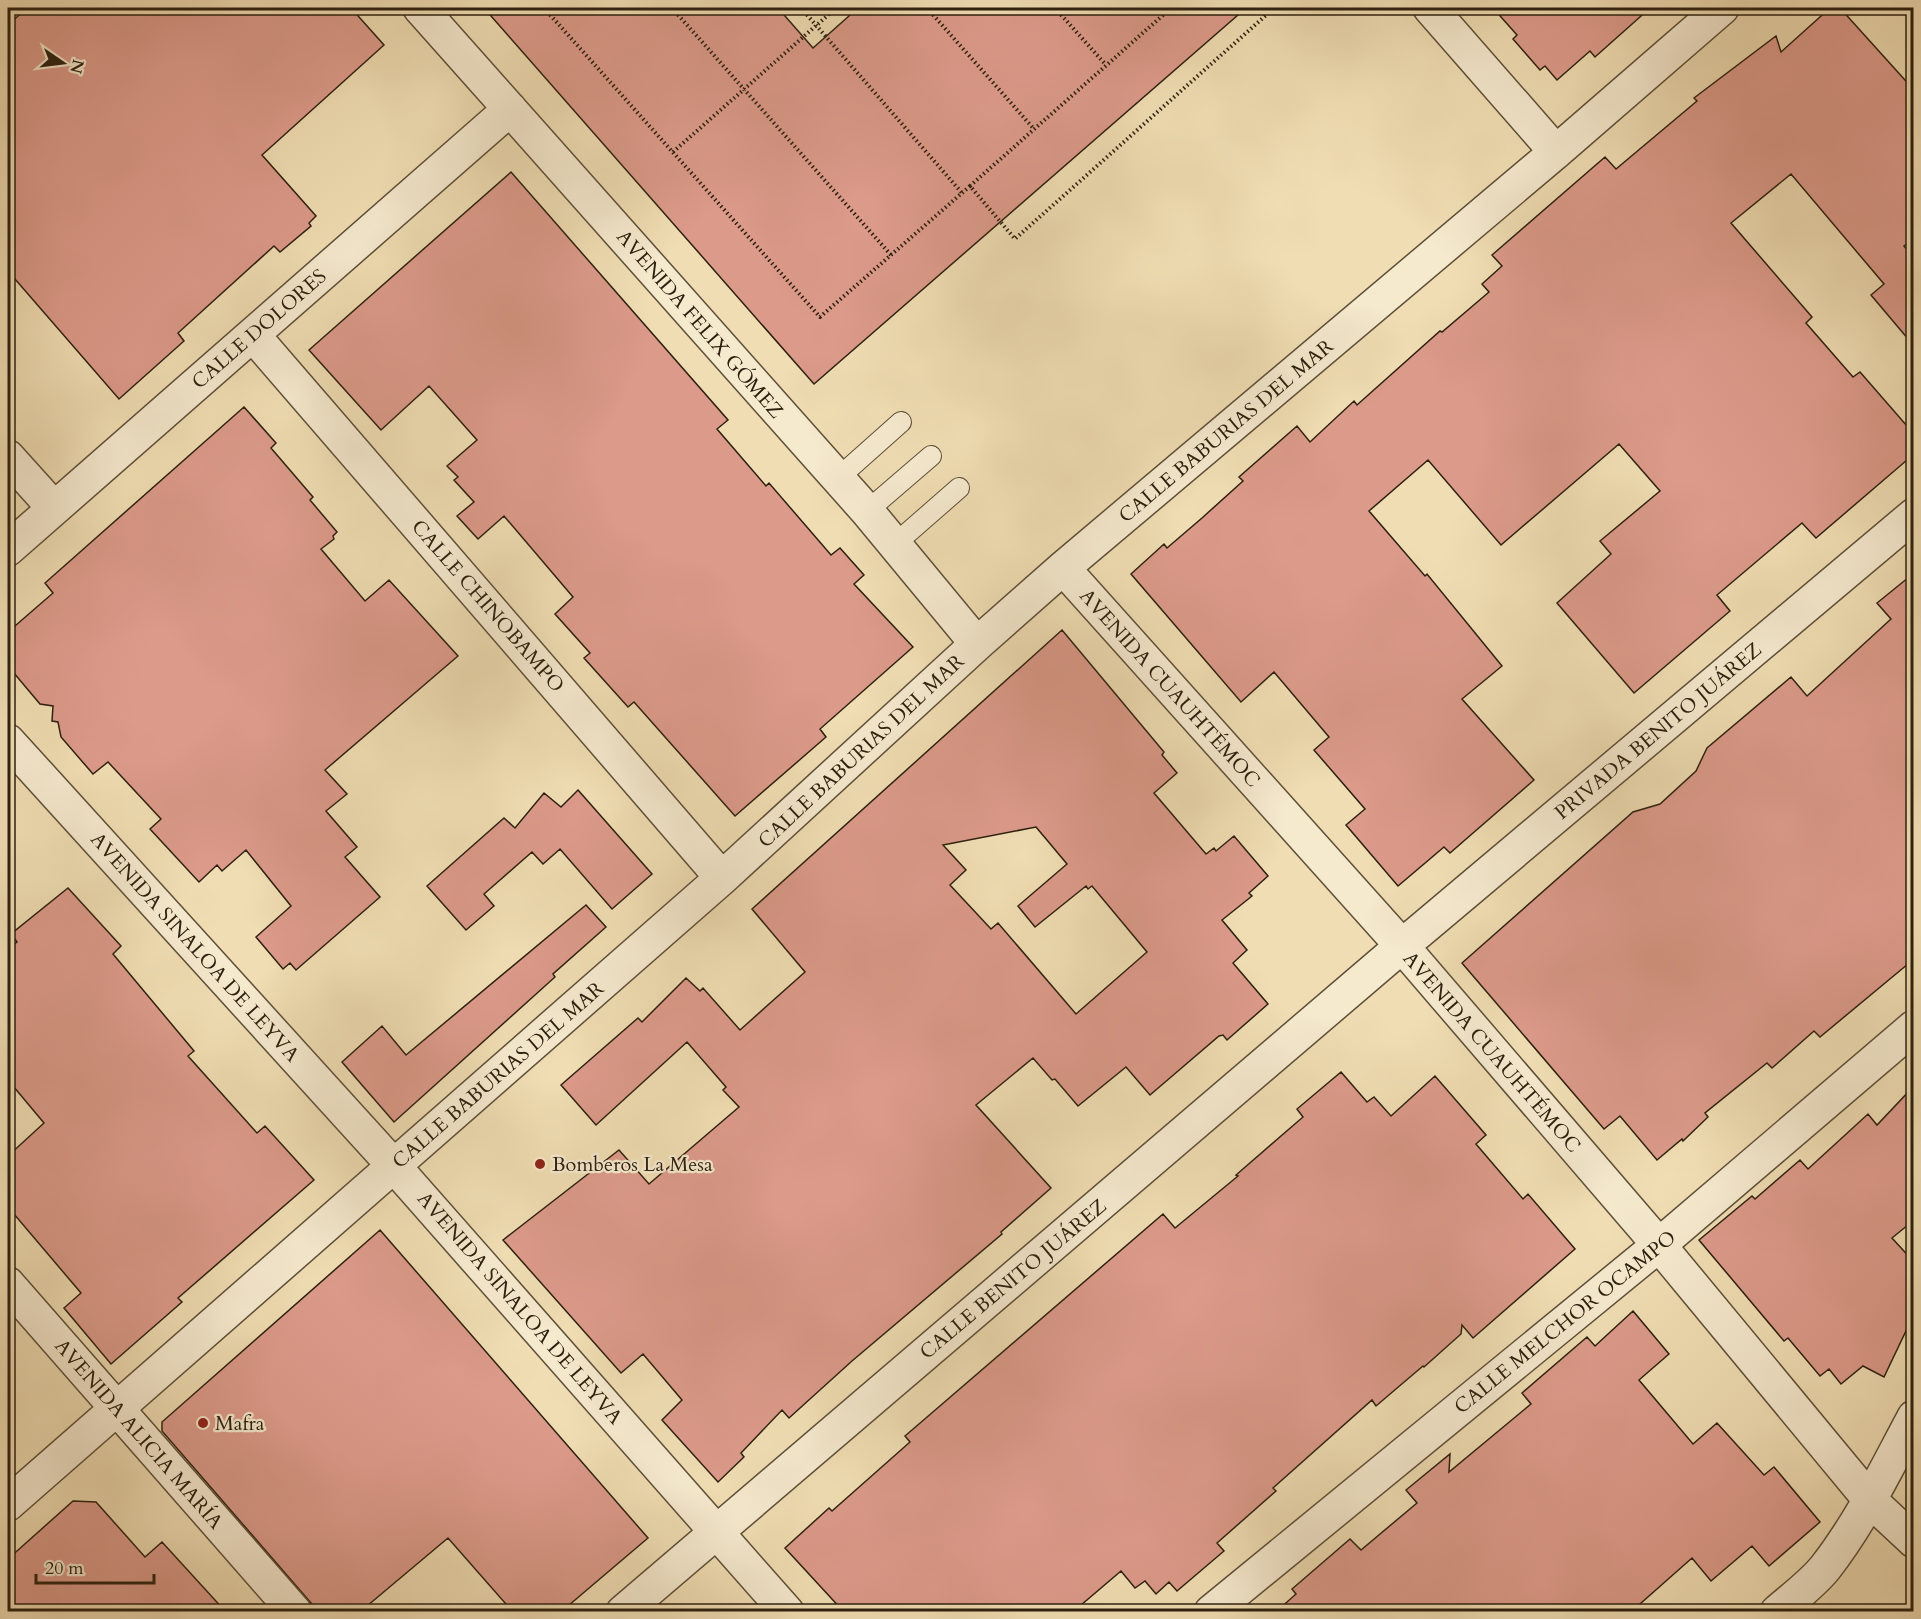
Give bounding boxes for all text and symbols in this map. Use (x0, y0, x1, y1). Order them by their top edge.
north arrow (33, 33, 93, 93)
text: N (64, 57, 89, 76)
street label: AVENIDA FELIX GÓMEZ (611, 224, 789, 424)
street label: CALLE DOLORES (186, 263, 332, 395)
street label: CALLE BABURIAS DEL MAR (1113, 333, 1339, 529)
street label: CALLE CHINOBAMPO (406, 514, 570, 698)
street label: AVENIDA CUAUHTÉMOC (1074, 583, 1266, 793)
street label: PRIVADA BENITO JUÁREZ (1549, 636, 1767, 826)
street label: CALLE BABURIAS DEL MAR (752, 648, 970, 854)
street label: AVENIDA SINALOA DE LEYVA (84, 826, 306, 1068)
street label: AVENIDA CUAUHTÉMOC (1397, 946, 1587, 1158)
street label: CALLE BABURIAS DEL MAR (386, 975, 610, 1175)
place label: Bomberos La Mesa (552, 1151, 713, 1178)
marker: Bomberos La Mesa (533, 1157, 547, 1171)
street label: AVENIDA SINALOA DE LEYVA (411, 1186, 629, 1431)
street label: CALLE BENITO JUÁREZ (914, 1193, 1112, 1365)
street label: CALLE MELCHOR OCAMPO (1448, 1224, 1682, 1420)
street label: AVENIDA ALICIA MARÍA (49, 1333, 230, 1535)
place label: Mafra (215, 1410, 265, 1437)
marker: Mafra (196, 1416, 210, 1430)
scale bar (36, 1547, 154, 1585)
text: 20 m (45, 1556, 84, 1581)

